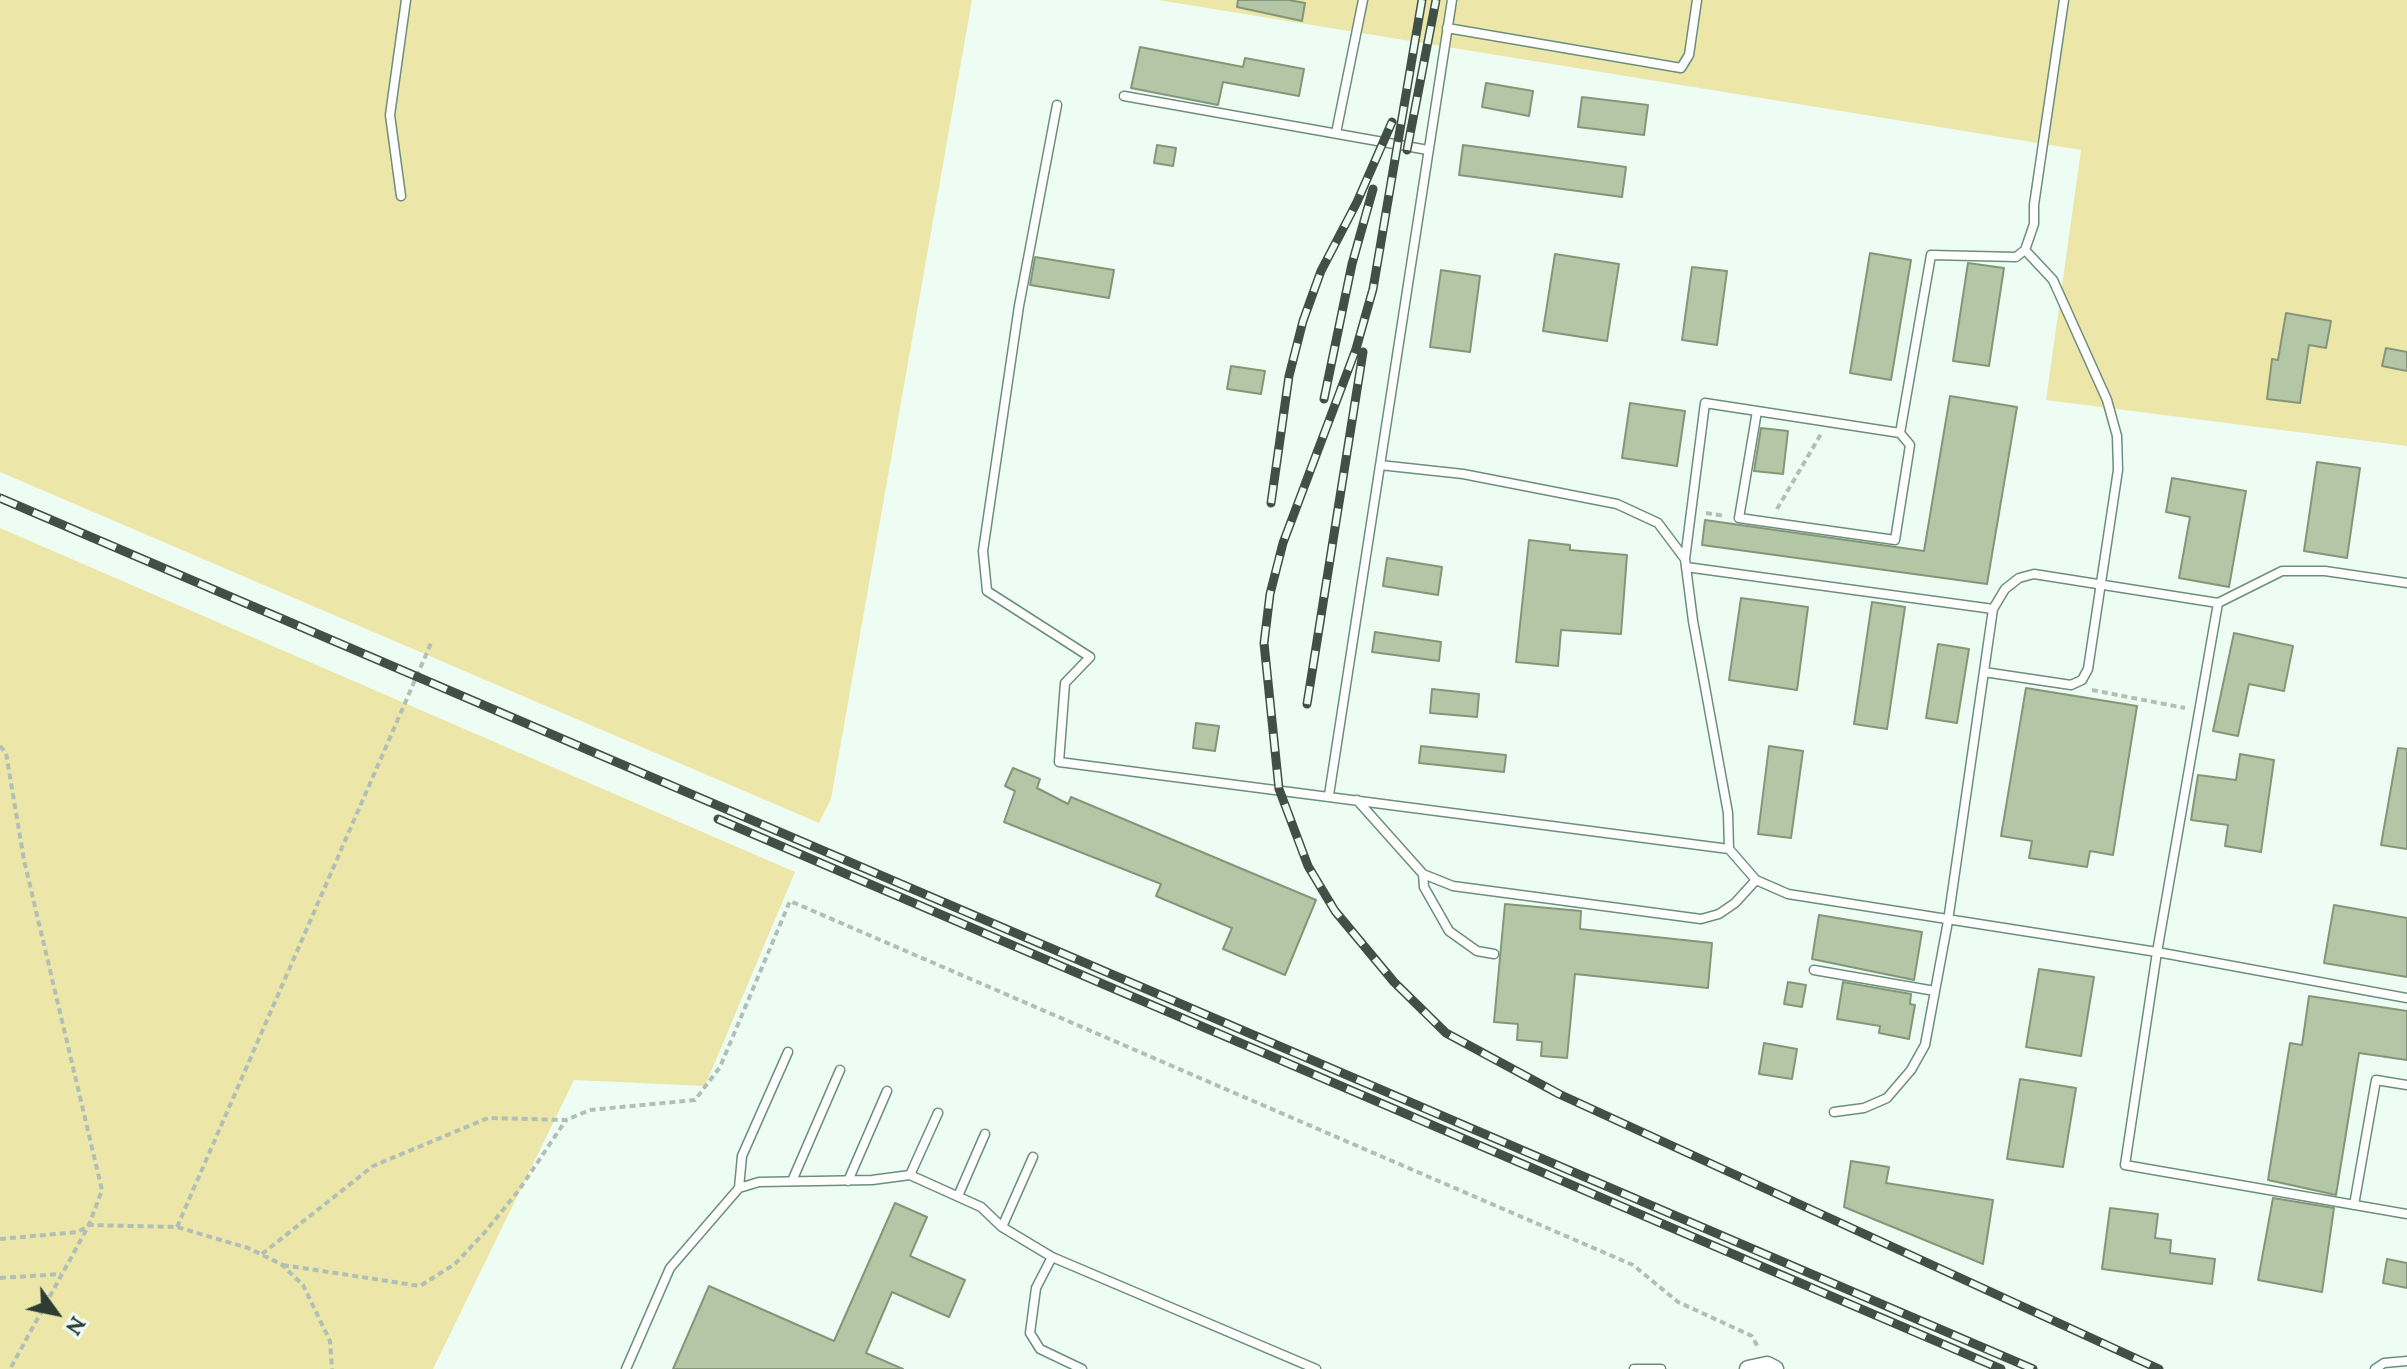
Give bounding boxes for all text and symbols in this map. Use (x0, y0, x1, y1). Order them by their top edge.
north arrow (16, 1273, 96, 1353)
text: N (60, 1311, 93, 1341)

